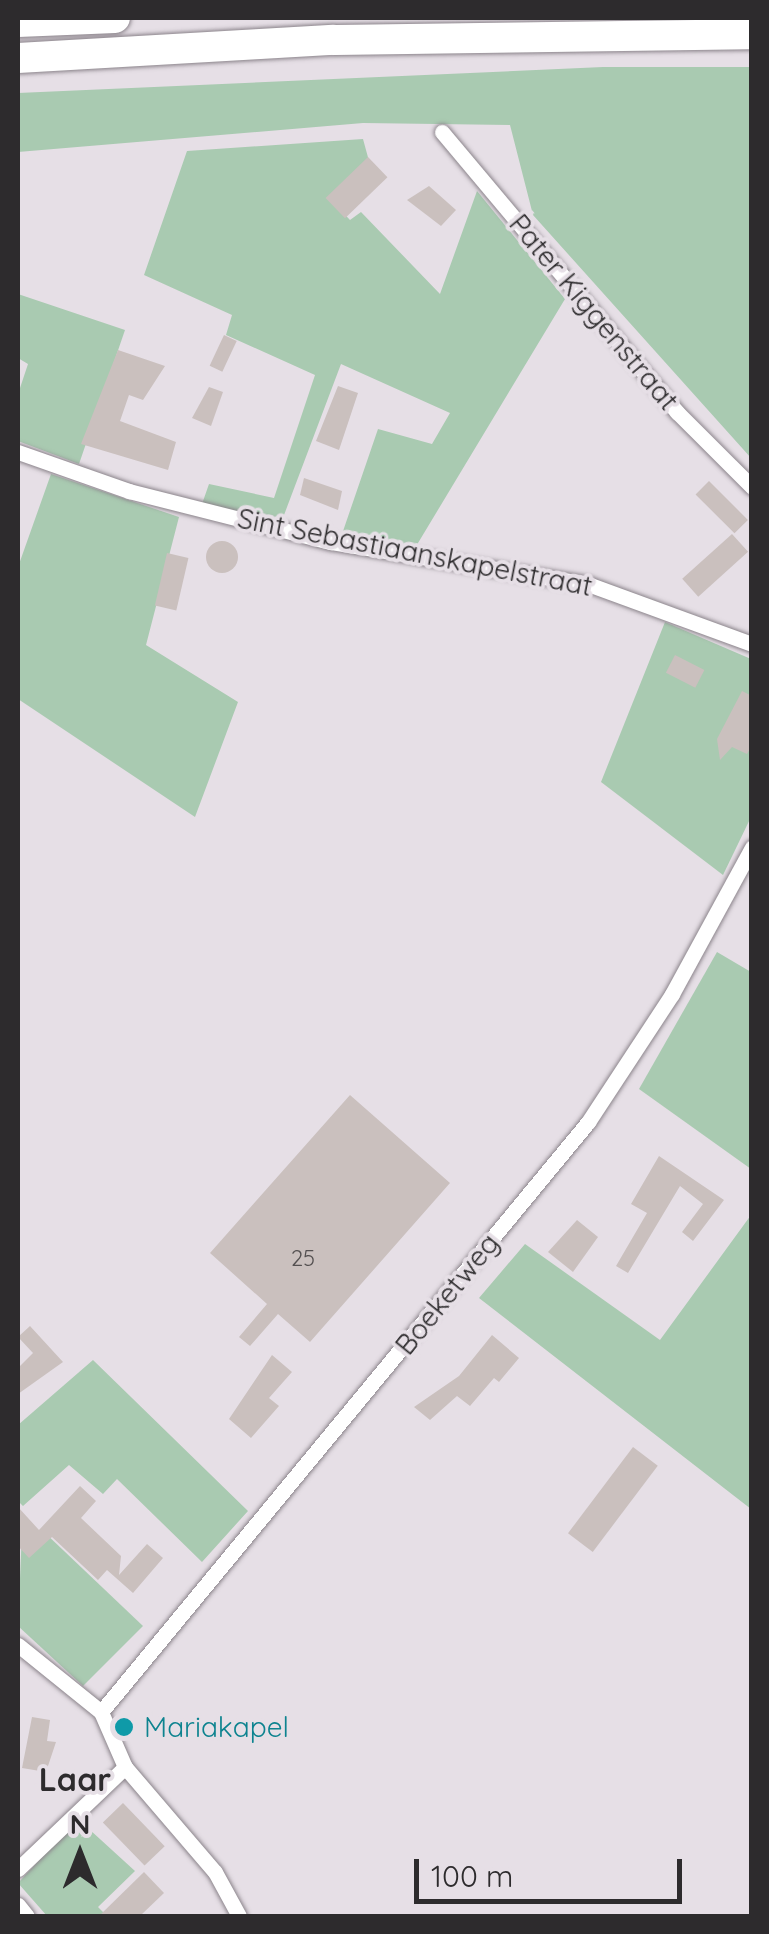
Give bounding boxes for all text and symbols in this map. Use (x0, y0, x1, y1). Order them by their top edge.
street label: Pater Kiggenstraat (502, 207, 686, 417)
street label: Sint Sebastiaanskapelstraat (235, 501, 595, 603)
street label: Boeketweg (388, 1227, 506, 1361)
house number: 25 (291, 1246, 315, 1272)
place label: Mariakapel (144, 1710, 289, 1744)
marker: Mariakapel (113, 1716, 135, 1738)
district label: Laar (39, 1760, 111, 1798)
north arrow (30, 1804, 130, 1904)
text: N (70, 1806, 90, 1841)
scale bar (419, 1839, 686, 1901)
text: 100 m (431, 1857, 513, 1895)

